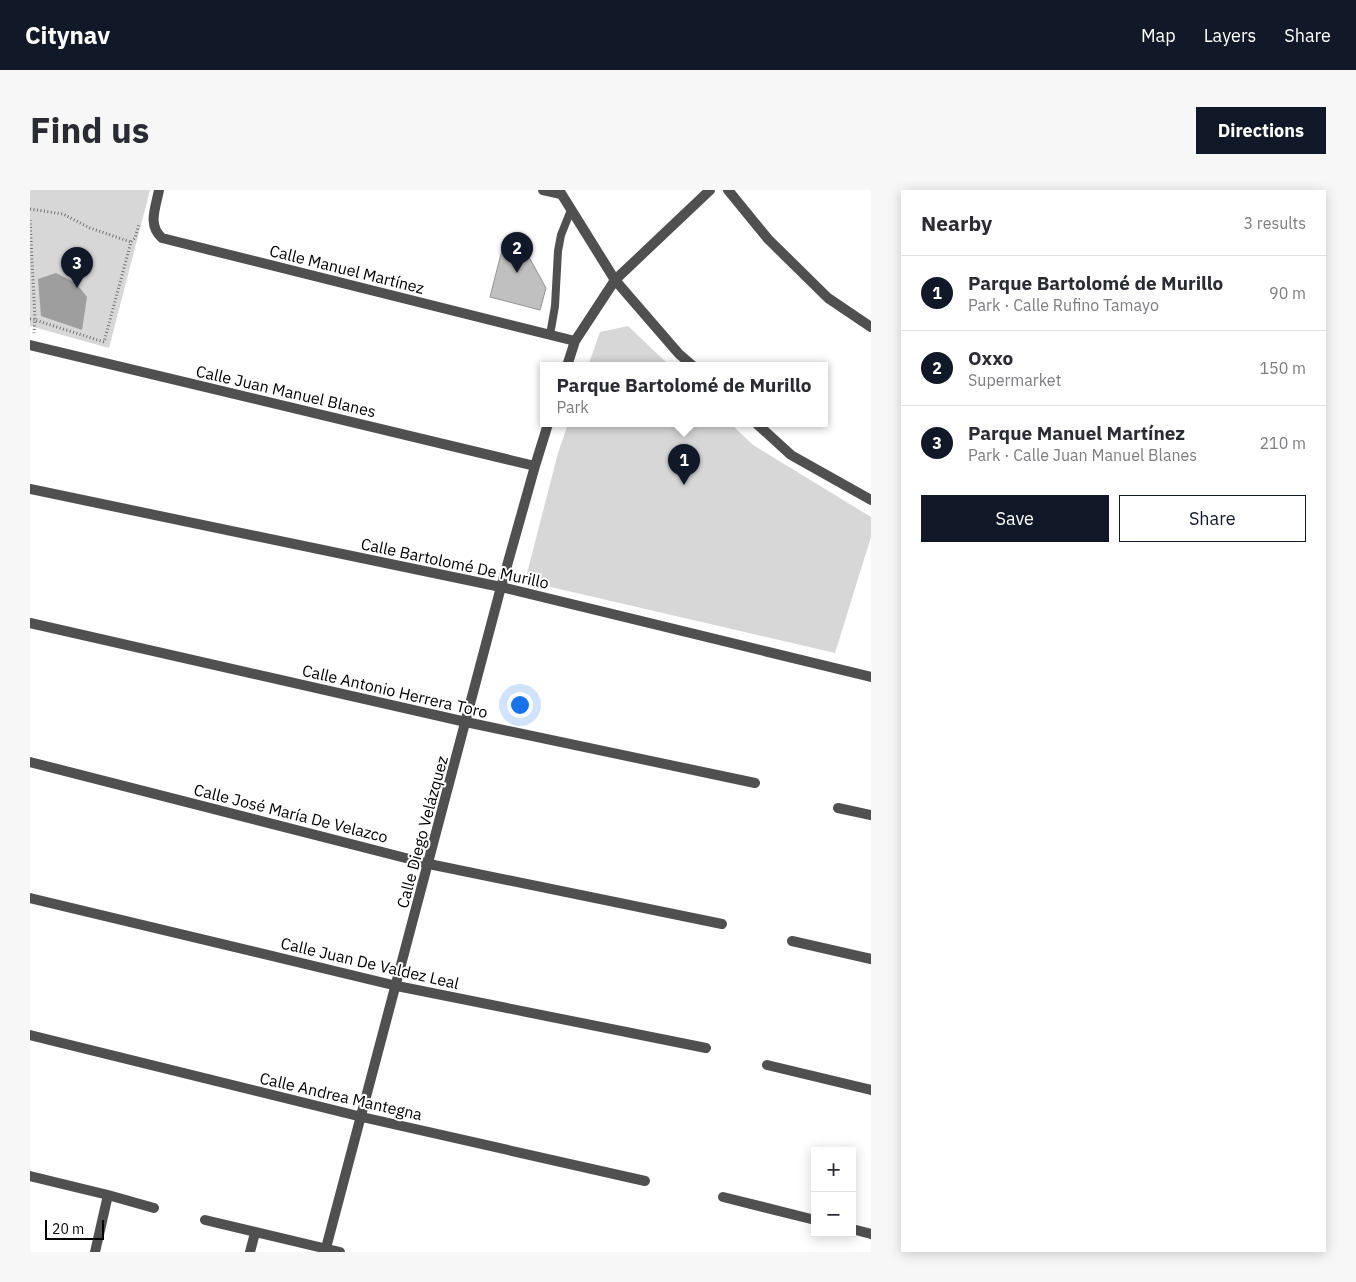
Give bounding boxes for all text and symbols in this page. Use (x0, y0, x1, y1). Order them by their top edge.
text: Citynav (25, 19, 110, 51)
text: Map (1141, 24, 1176, 47)
text: Layers (1204, 24, 1256, 47)
text: Share (1284, 24, 1331, 47)
text: Find us (30, 107, 149, 153)
button: Directions (1196, 107, 1326, 154)
text: Nearby (921, 209, 992, 237)
text: 3 results (1243, 213, 1306, 233)
pin: 2 (501, 232, 533, 273)
street label: Calle Manuel Martínez (268, 240, 426, 298)
pin: 3 (61, 247, 93, 288)
text: Parque Bartolomé de Murillo (968, 271, 1223, 295)
text: 1 (932, 283, 942, 303)
text: 90 m (1269, 283, 1306, 303)
text: Park · Calle Rufino Tamayo (968, 295, 1159, 315)
text: Oxxo (968, 346, 1013, 370)
text: 2 (932, 358, 942, 378)
text: 150 m (1259, 358, 1306, 378)
street label: Calle Juan Manuel Blanes (194, 361, 378, 421)
popup (540, 362, 828, 427)
text: Supermarket (968, 370, 1061, 390)
text: Parque Bartolomé de Murillo (556, 373, 812, 397)
text: Park (556, 397, 589, 417)
text: Parque Manuel Martínez (968, 421, 1185, 445)
text: 3 (932, 433, 942, 453)
text: 210 m (1259, 433, 1306, 453)
pin: 1 (668, 444, 700, 485)
text: Park · Calle Juan Manuel Blanes (968, 445, 1197, 465)
button: Save (921, 495, 1109, 542)
button: Share (1119, 495, 1306, 542)
street label: Calle Bartolomé De Murillo (359, 533, 551, 593)
street label: Calle Antonio Herrera Toro (300, 660, 490, 722)
your location (507, 692, 533, 718)
street label: Calle Diego Velázquez (392, 754, 452, 910)
street label: Calle José María De Velazco (192, 779, 390, 847)
street label: Calle Juan De Valdez Leal (279, 933, 461, 993)
street label: Calle Andrea Mantegna (258, 1068, 425, 1125)
map controls (811, 1147, 856, 1237)
button: + (811, 1147, 856, 1192)
button: − (811, 1192, 856, 1237)
scale bar (45, 1217, 104, 1240)
text: 20 m (52, 1220, 84, 1238)

